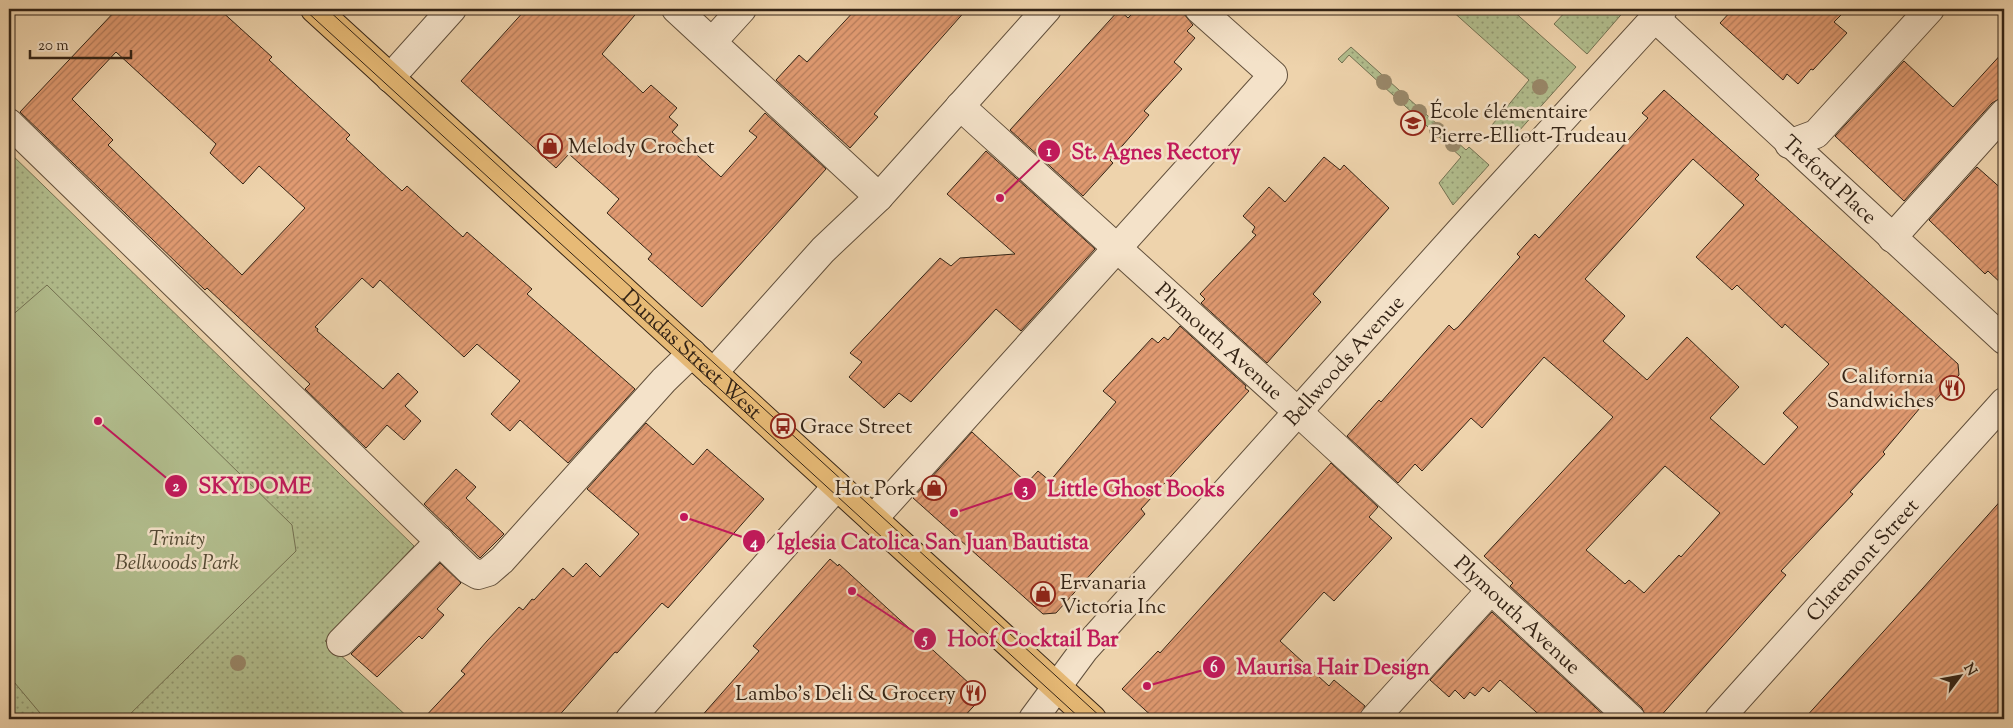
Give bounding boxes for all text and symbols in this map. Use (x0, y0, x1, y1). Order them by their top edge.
scale bar (30, 28, 131, 60)
text: 20 m (38, 36, 69, 57)
place label: École élémentaire Pierre-Elliott-Trudeau (1430, 98, 1627, 152)
school or university icon: École élémentaire Pierre-Elliott-Trudeau (1400, 110, 1426, 136)
street label: Treford Place (1774, 129, 1883, 232)
callout: St. Agnes Rectory (1037, 132, 1251, 169)
shop icon: Melody Crochet (537, 133, 563, 159)
place label: Melody Crochet (568, 133, 715, 163)
text: St. Agnes Rectory (1071, 138, 1241, 170)
text: 1 (1046, 142, 1052, 163)
street label: Plymouth Avenue (1148, 277, 1289, 408)
street label: Dundas Street West (614, 283, 768, 427)
street label: Bellwoods Avenue (1278, 289, 1412, 434)
place label: California Sandwiches (1827, 363, 1934, 417)
restaurant icon: California Sandwiches (1939, 375, 1965, 401)
bus stop icon: Grace Street (770, 413, 796, 439)
place label: Grace Street (800, 413, 912, 443)
callout: SKYDOME (163, 467, 322, 504)
callout: Little Ghost Books (1013, 470, 1235, 507)
text: SKYDOME (198, 472, 313, 504)
place label: Hot Pork (835, 475, 917, 505)
shop icon: Hot Pork (921, 475, 947, 501)
text: Little Ghost Books (1047, 475, 1225, 507)
text: 2 (172, 477, 180, 498)
text: 3 (1022, 480, 1028, 501)
street label: Claremont Street (1800, 493, 1927, 629)
callout: Iglesia Catolica San Juan Bautista (742, 523, 1099, 560)
park label: Trinity Bellwoods Park (115, 525, 240, 579)
text: Iglesia Catolica San Juan Bautista (777, 528, 1090, 560)
text: 4 (749, 533, 758, 554)
street label: Plymouth Avenue (1446, 550, 1587, 682)
place label: Ervanaria Victoria Inc (1060, 569, 1166, 623)
shop icon: Ervanaria Victoria Inc (1030, 581, 1056, 607)
callout: Hoof Cocktail Bar (912, 620, 1128, 657)
text: Hoof Cocktail Bar (947, 625, 1119, 657)
text: 5 (921, 630, 928, 651)
callout: Maurisa Hair Design (1202, 648, 1440, 685)
north arrow (1936, 650, 1986, 700)
text: Maurisa Hair Design (1236, 653, 1430, 685)
text: 6 (1210, 658, 1218, 679)
text: N (1958, 660, 1981, 680)
place label: Lambo’s Deli & Grocery (735, 680, 957, 710)
restaurant icon: Lambo’s Deli & Grocery (960, 680, 986, 706)

